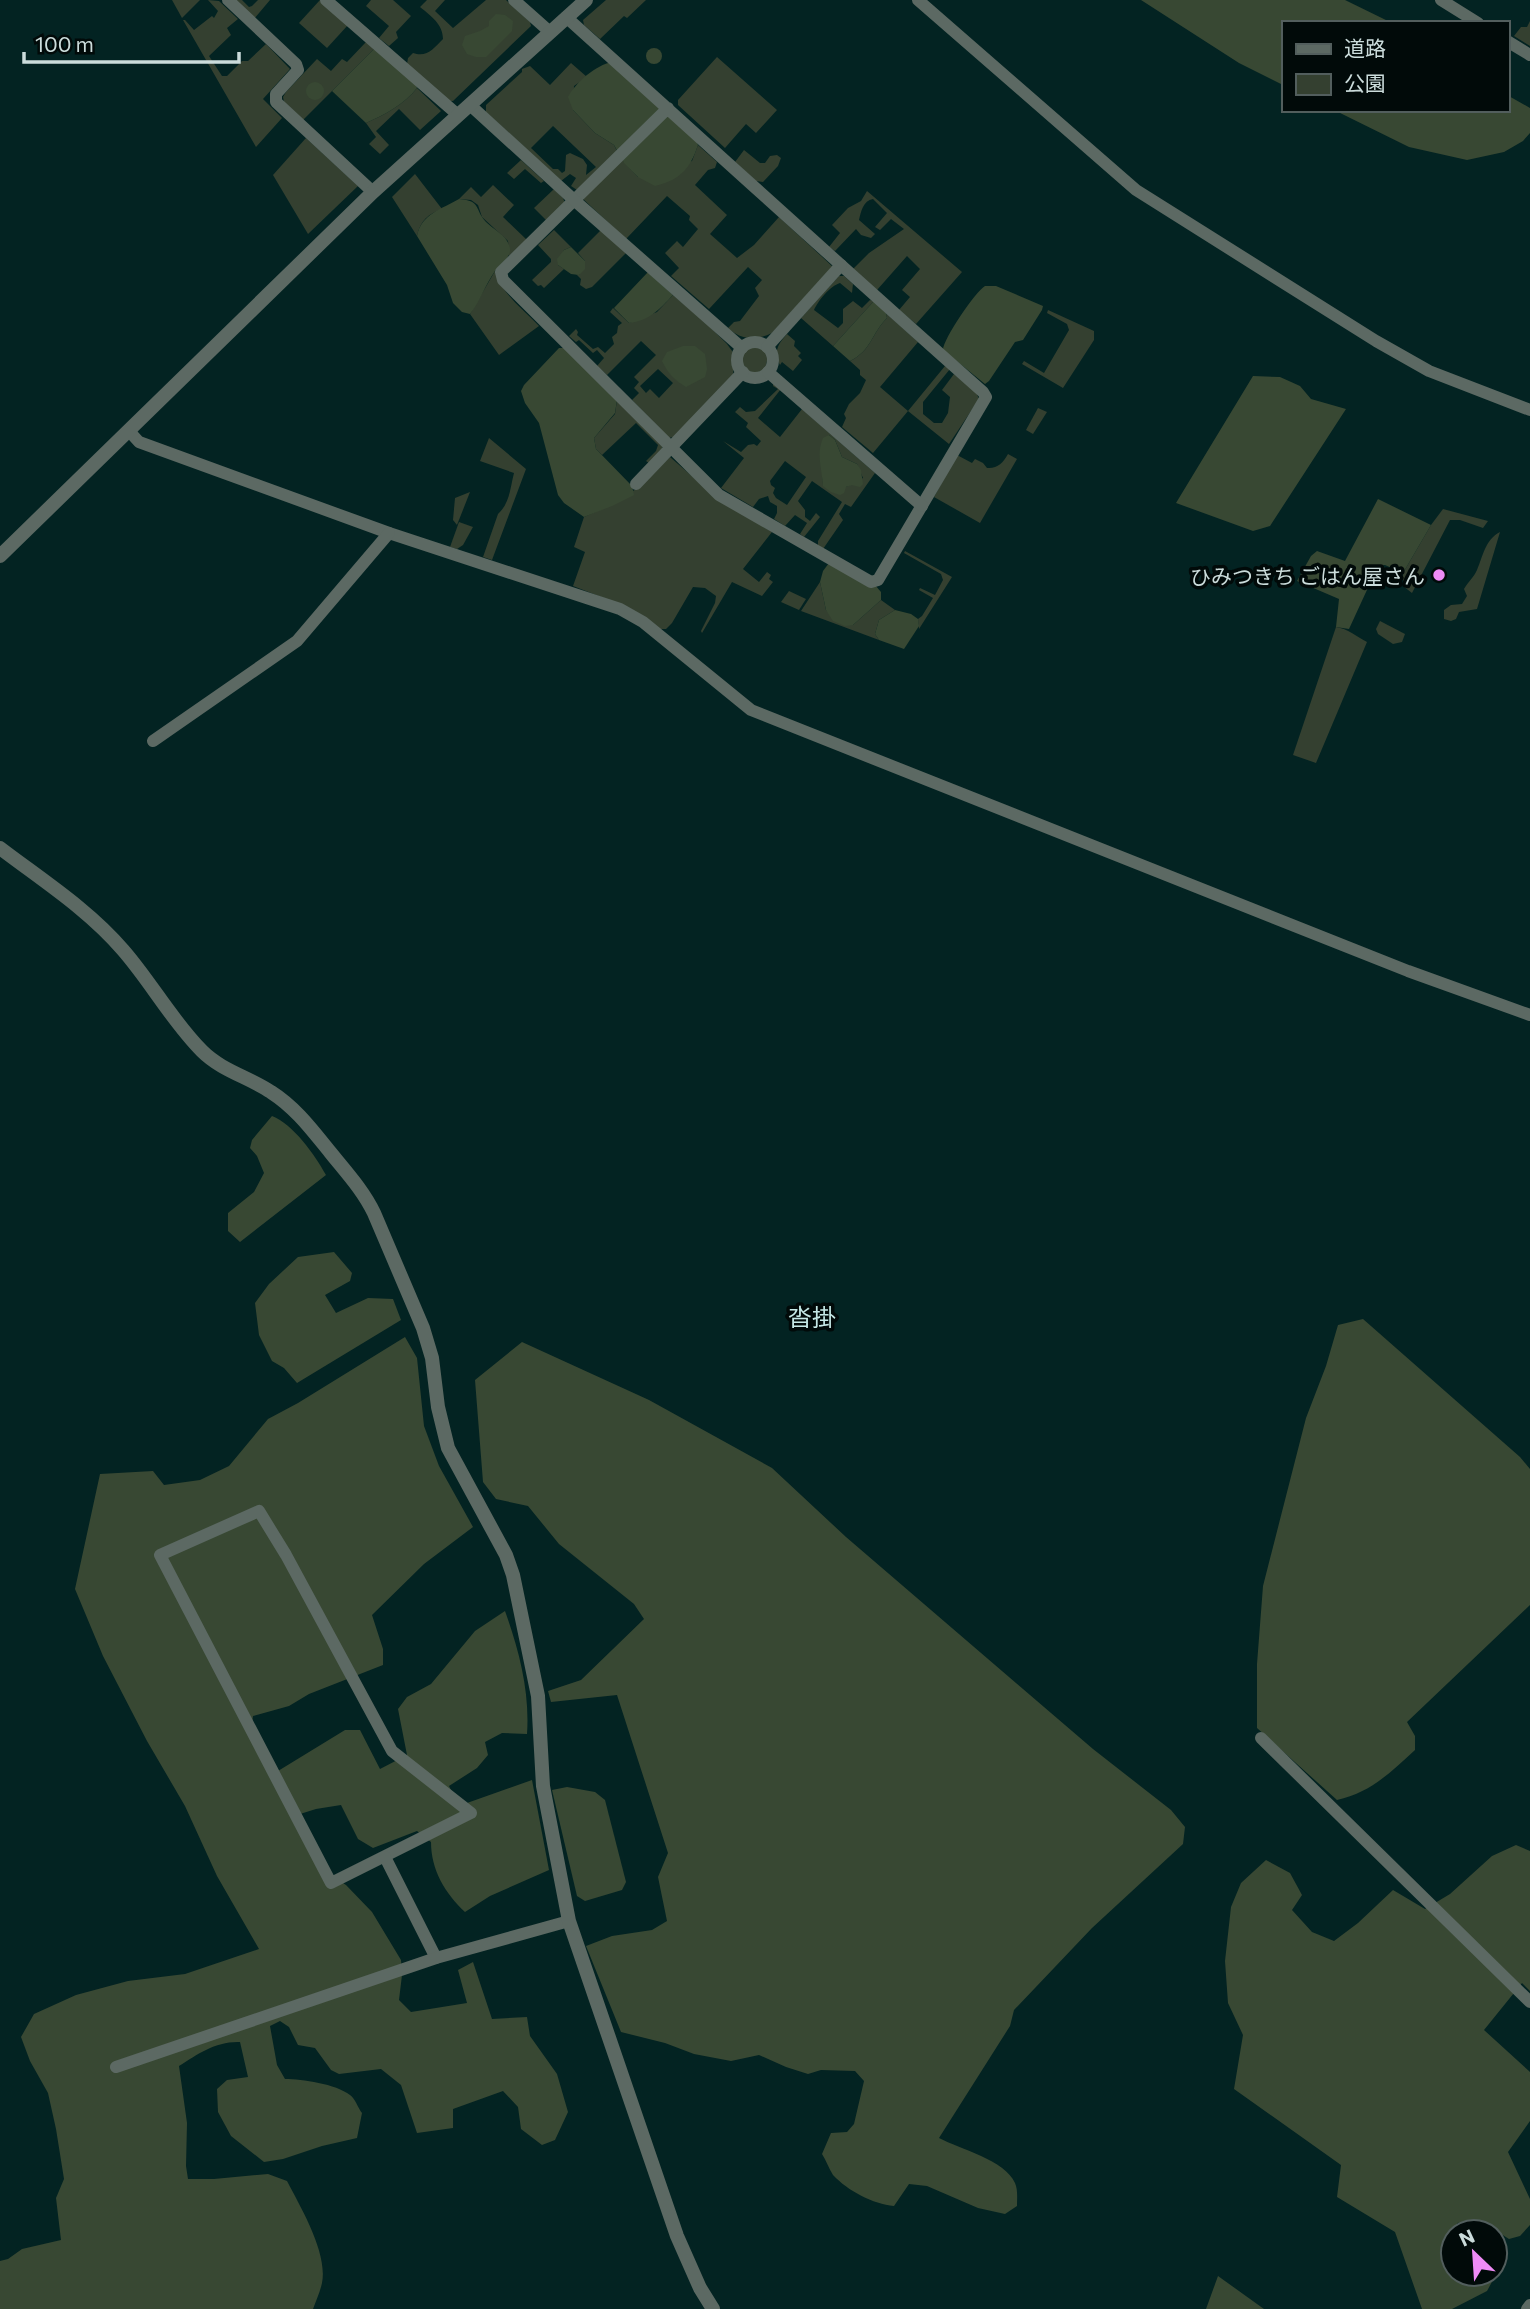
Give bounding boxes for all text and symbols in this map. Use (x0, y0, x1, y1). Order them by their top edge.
scale bar (24, 21, 240, 65)
legend (1282, 21, 1509, 112)
text: 100 m (35, 31, 94, 56)
text: 道路 (1344, 35, 1386, 60)
text: 公園 (1344, 70, 1386, 95)
place label: ひみつきち ごはん屋さん (1190, 563, 1425, 588)
marker: ひみつきち ごはん屋さん (1431, 567, 1447, 583)
district label: 沓掛 (788, 1302, 836, 1331)
north arrow (1439, 2218, 1509, 2288)
text: N (1455, 2224, 1478, 2251)

